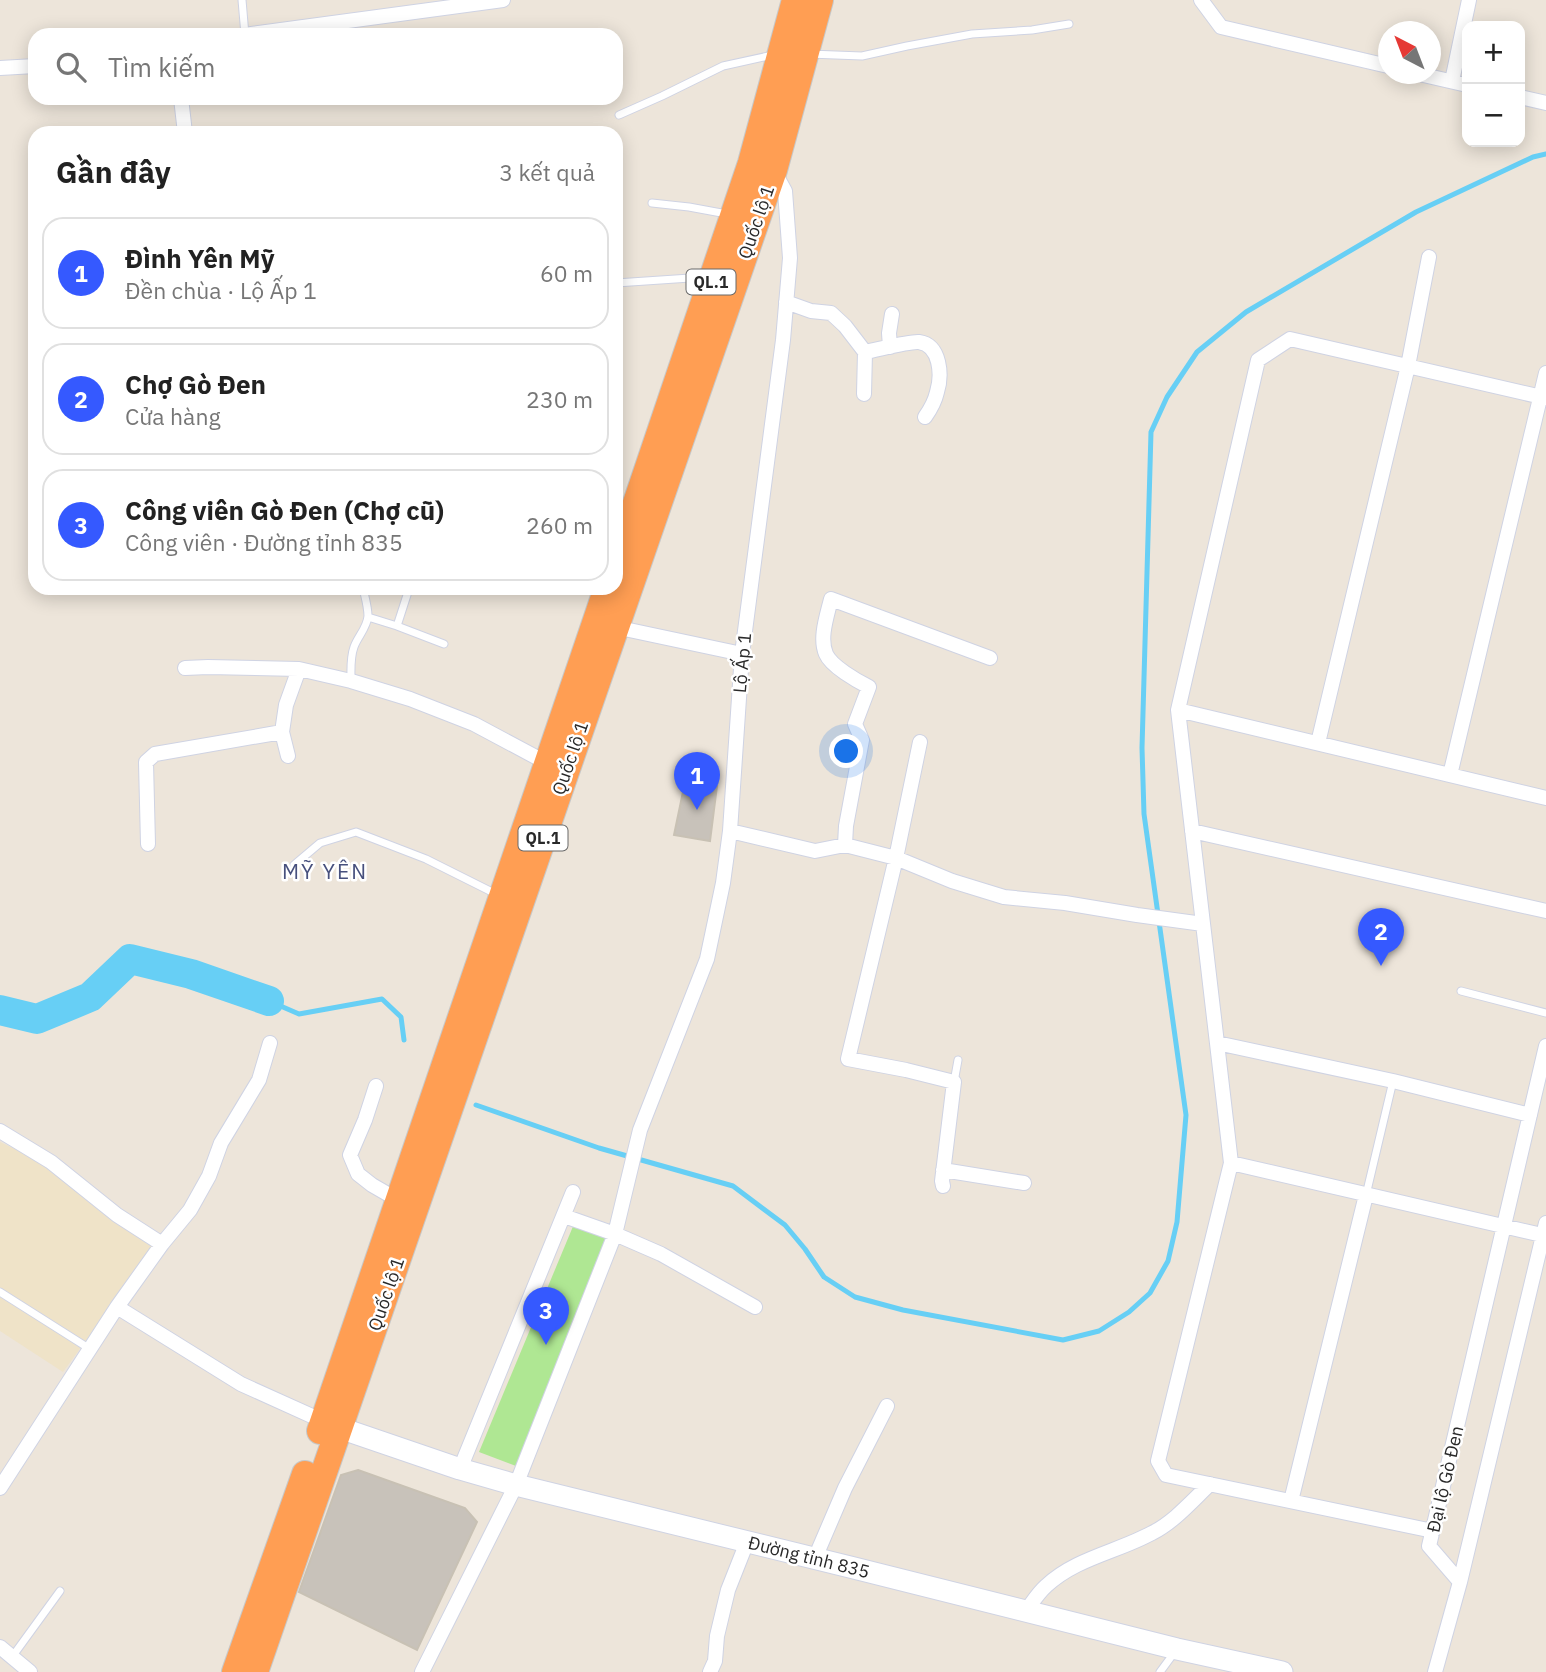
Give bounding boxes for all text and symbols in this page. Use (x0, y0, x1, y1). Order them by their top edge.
north arrow (1378, 21, 1441, 84)
map controls (1462, 21, 1525, 147)
button: + (1462, 21, 1525, 84)
search box (28, 28, 623, 105)
icon: search (52, 48, 90, 86)
text: Tìm kiếm (108, 50, 215, 84)
button: − (1462, 84, 1525, 147)
text: Gần đây (56, 152, 171, 191)
text: 3 kết quả (499, 157, 595, 187)
street label: Quốc lộ 1 (733, 182, 779, 262)
text: Đình Yên Mỹ (125, 241, 275, 275)
text: 1 (74, 258, 88, 288)
text: 60 m (540, 258, 593, 288)
road number: QL.1 (686, 270, 736, 294)
text: Đền chùa · Lộ Ấp 1 (125, 275, 317, 305)
text: Chợ Gò Đen (125, 367, 266, 401)
text: 2 (74, 384, 88, 414)
text: 230 m (526, 384, 593, 414)
text: Cửa hàng (125, 401, 221, 431)
text: Công viên Gò Đen (Chợ cũ) (125, 493, 444, 527)
text: 3 (74, 510, 88, 540)
text: 260 m (526, 510, 593, 540)
text: Công viên · Đường tỉnh 835 (125, 527, 403, 557)
street label: Lộ Ấp 1 (725, 632, 756, 694)
street label: Quốc lộ 1 (547, 718, 593, 798)
your location (829, 734, 863, 768)
pin: 1 (674, 752, 720, 810)
road number: QL.1 (518, 825, 568, 850)
district label: MỸ YÊN (282, 857, 368, 885)
pin: 2 (1358, 908, 1404, 966)
street label: Quốc lộ 1 (363, 1254, 409, 1334)
pin: 3 (523, 1287, 569, 1345)
street label: Đại lộ Gò Đen (1422, 1423, 1468, 1535)
street label: Đường tỉnh 835 (746, 1531, 872, 1583)

